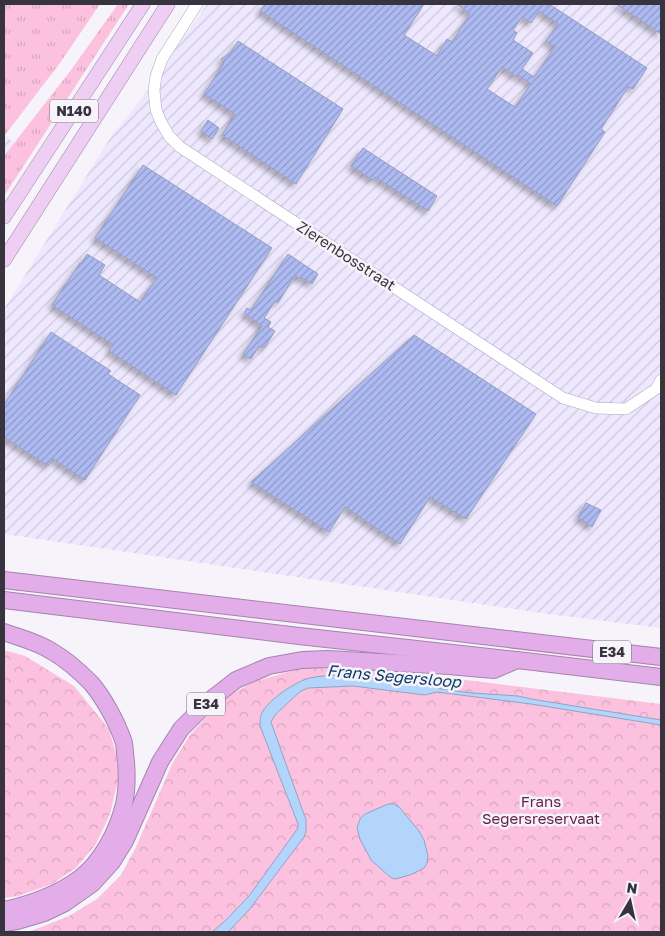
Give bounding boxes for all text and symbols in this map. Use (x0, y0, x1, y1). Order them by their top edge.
road number: N140 (50, 100, 98, 122)
street label: Zierenbosstraat (294, 217, 399, 294)
road number: E34 (593, 640, 631, 664)
water label: Frans Segersloop (326, 660, 463, 692)
road number: E34 (187, 692, 225, 716)
park label: Frans Segersreservaat (482, 792, 600, 827)
north arrow (605, 876, 655, 926)
text: N (626, 878, 639, 897)

